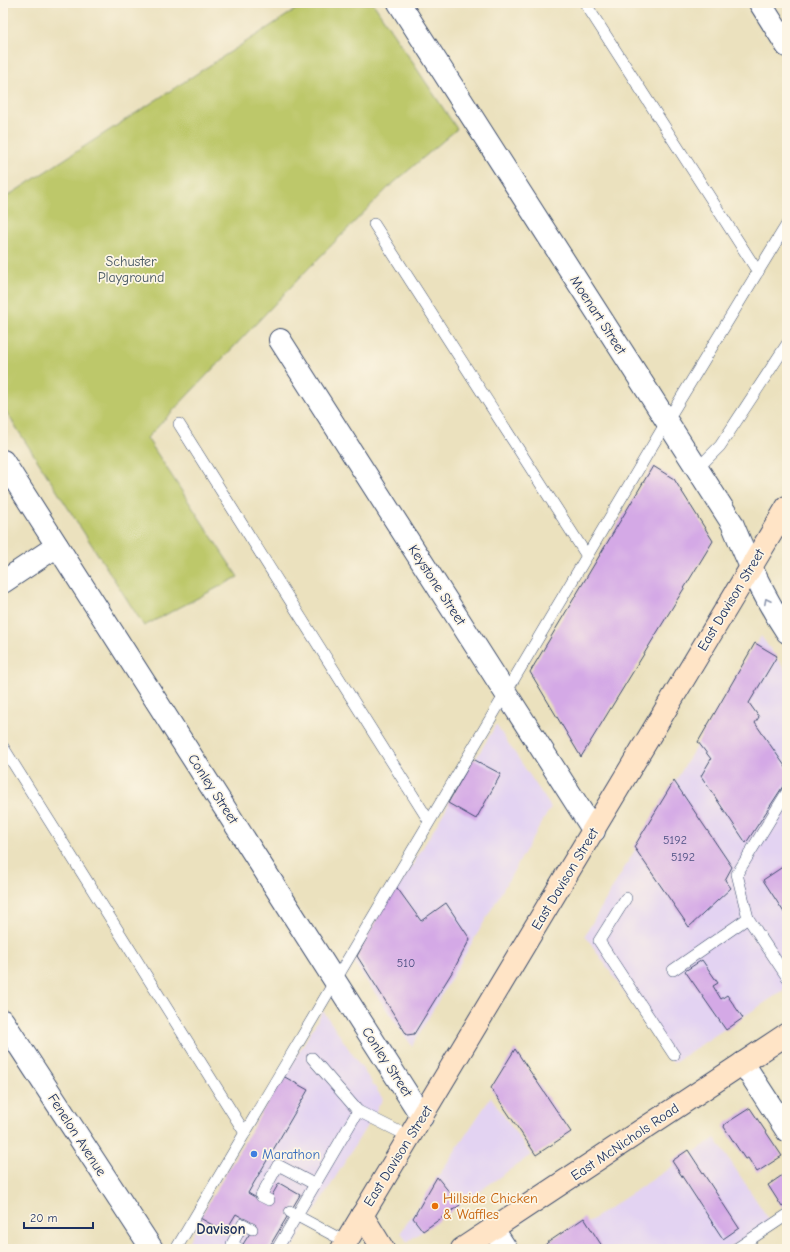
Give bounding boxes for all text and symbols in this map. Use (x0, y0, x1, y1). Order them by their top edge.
park label: Schuster Playground (98, 253, 164, 286)
street label: Moenart Street (566, 272, 630, 358)
street label: Keystone Street (405, 542, 470, 629)
street label: East Davison Street (694, 545, 769, 654)
one-way arrow (764, 598, 772, 605)
street label: Conley Street (184, 751, 242, 828)
street label: East Davison Street (528, 824, 603, 933)
house number: 5192 (663, 833, 687, 847)
house number: 5192 (671, 850, 695, 864)
house number: 510 (397, 956, 415, 970)
street label: Conley Street (358, 1024, 416, 1101)
street label: Fenelon Avenue (44, 1091, 110, 1179)
street label: East McNichols Road (568, 1100, 682, 1184)
street label: East Davison Street (360, 1102, 436, 1210)
place label: Marathon (262, 1146, 320, 1163)
marker: Marathon (249, 1149, 259, 1159)
place label: Hillside Chicken & Waffles (443, 1190, 538, 1223)
marker: Hillside Chicken & Waffles (430, 1201, 440, 1211)
scale bar (24, 1204, 93, 1230)
text: 20 m (30, 1211, 58, 1225)
district label: Davison (196, 1220, 246, 1238)

